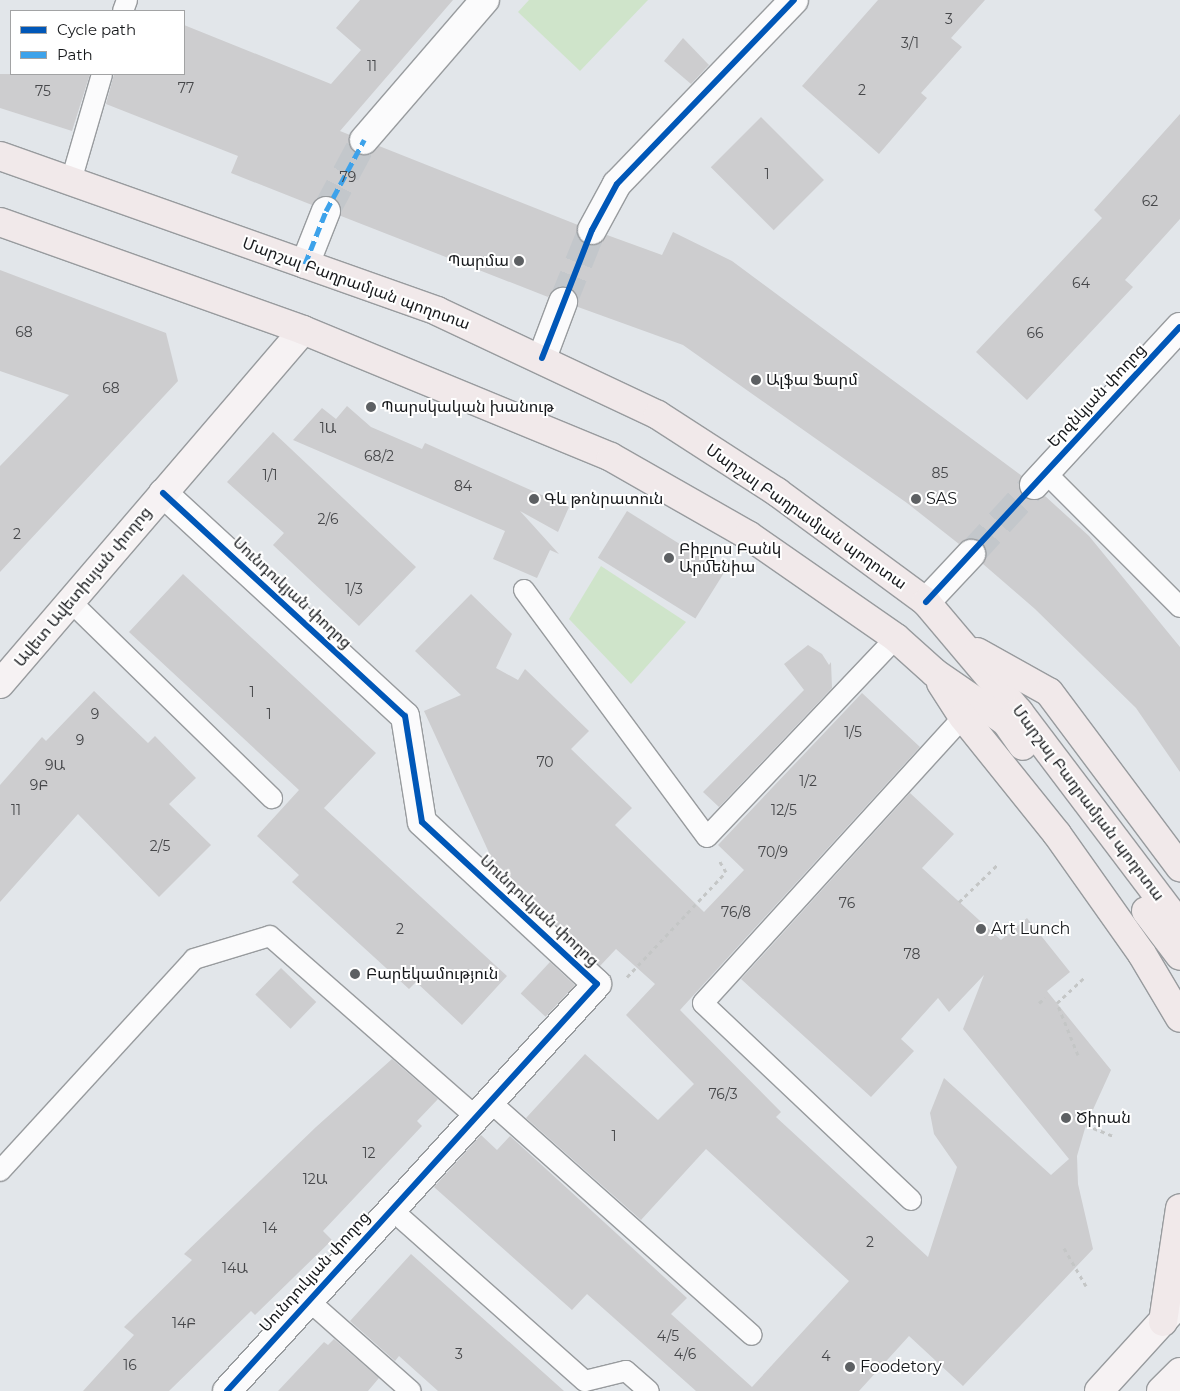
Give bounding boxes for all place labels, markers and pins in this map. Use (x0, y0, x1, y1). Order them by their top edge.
place label: Պարմա (448, 251, 509, 271)
marker: Պարմա (513, 255, 525, 267)
place label: Ալֆա Ֆարմ (766, 370, 858, 390)
marker: Ալֆա Ֆարմ (750, 374, 762, 386)
place label: Պարսկական խանութ (381, 397, 554, 417)
marker: Պարսկական խանութ (365, 401, 377, 413)
place label: Գև թոնրատուն (544, 489, 663, 509)
place label: SAS (926, 489, 957, 509)
marker: Գև թոնրատուն (528, 493, 540, 505)
marker: SAS (910, 493, 922, 505)
place label: Բիբլոս Բանկ Արմենիա (679, 539, 781, 577)
marker: Բիբլոս Բանկ Արմենիա (663, 552, 675, 564)
place label: Art Lunch (991, 919, 1070, 939)
marker: Art Lunch (975, 923, 987, 935)
place label: Բարեկամություն (366, 964, 498, 984)
marker: Բարեկամություն (348, 967, 362, 981)
place label: Ծիրան (1076, 1108, 1131, 1128)
marker: Ծիրան (1060, 1112, 1072, 1124)
place label: Foodetory (860, 1357, 942, 1377)
marker: Foodetory (844, 1361, 856, 1373)

